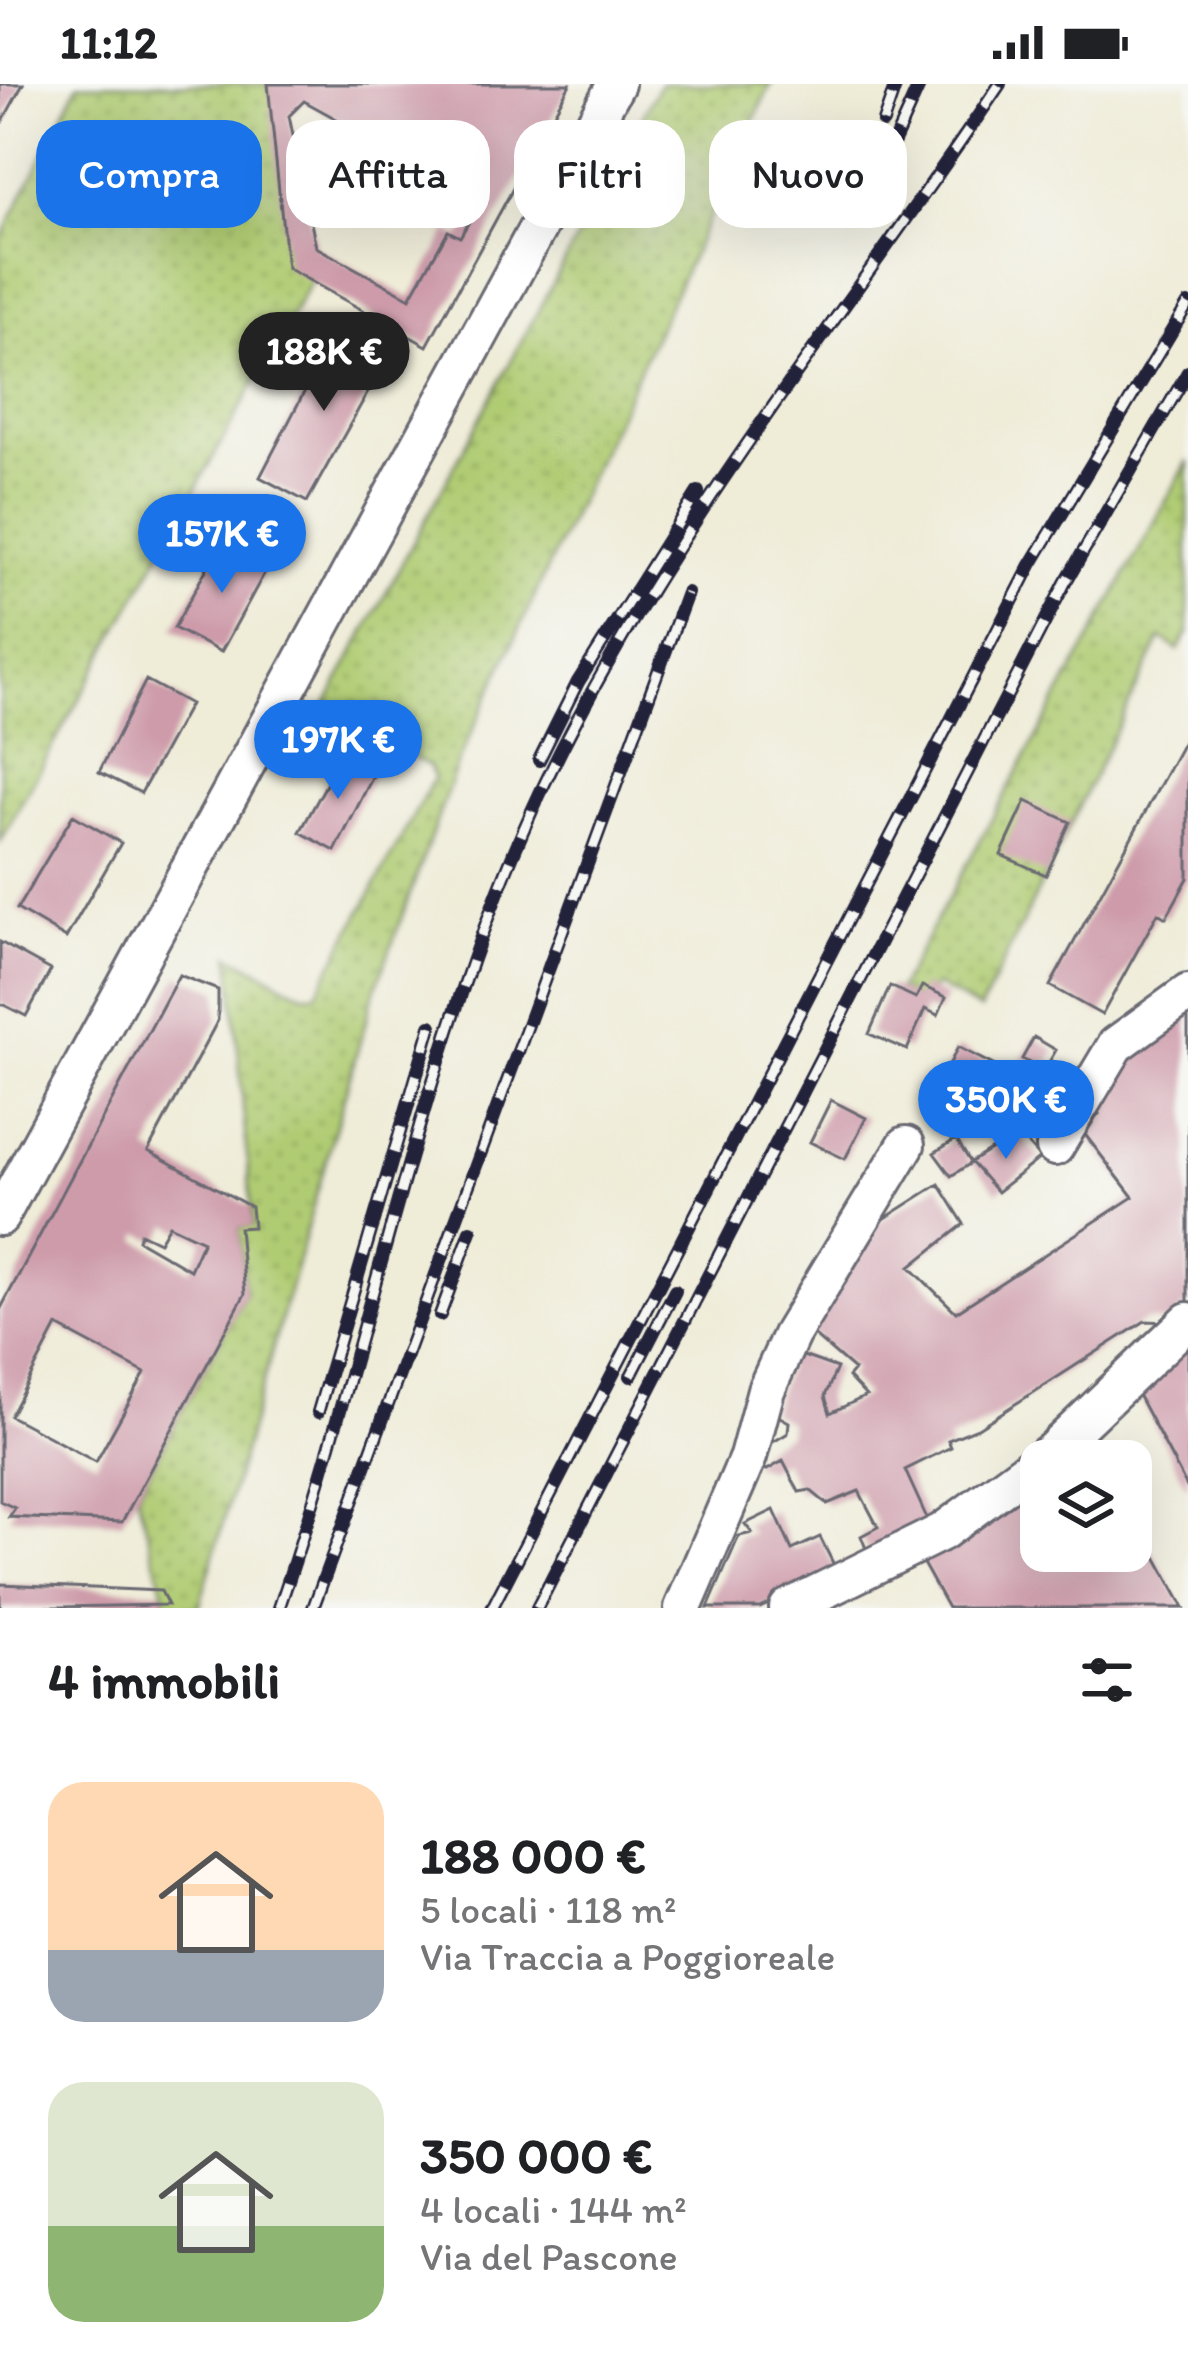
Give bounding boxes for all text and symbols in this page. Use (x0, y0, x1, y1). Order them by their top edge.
text: 11:12 (60, 15, 157, 69)
chip: Compra (36, 120, 262, 228)
chip: Affitta (286, 120, 490, 228)
chip: Filtri (514, 120, 685, 228)
chip: Nuovo (709, 120, 907, 228)
pin: 188K € (226, 312, 422, 414)
text: 188K € (266, 327, 382, 374)
pin: 157K € (124, 494, 320, 596)
text: 157K € (165, 509, 279, 556)
pin: 197K € (240, 700, 436, 802)
text: 197K € (281, 715, 395, 762)
pin: 350K € (908, 1060, 1104, 1162)
text: 350K € (945, 1075, 1067, 1122)
map controls (1020, 1440, 1152, 1572)
button: layers (1020, 1440, 1152, 1572)
icon: filters (1074, 1647, 1140, 1713)
text: 4 immobili (48, 1650, 280, 1711)
text: 188 000 € (420, 1825, 646, 1886)
icon: home (144, 1830, 288, 1974)
text: 5 locali · 118 m² (420, 1886, 676, 1933)
text: Via Traccia a Poggioreale (420, 1933, 835, 1980)
text: 350 000 € (420, 2125, 652, 2186)
icon: home (144, 2130, 288, 2274)
text: 4 locali · 144 m² (420, 2186, 687, 2233)
text: Via del Pascone (420, 2233, 678, 2280)

